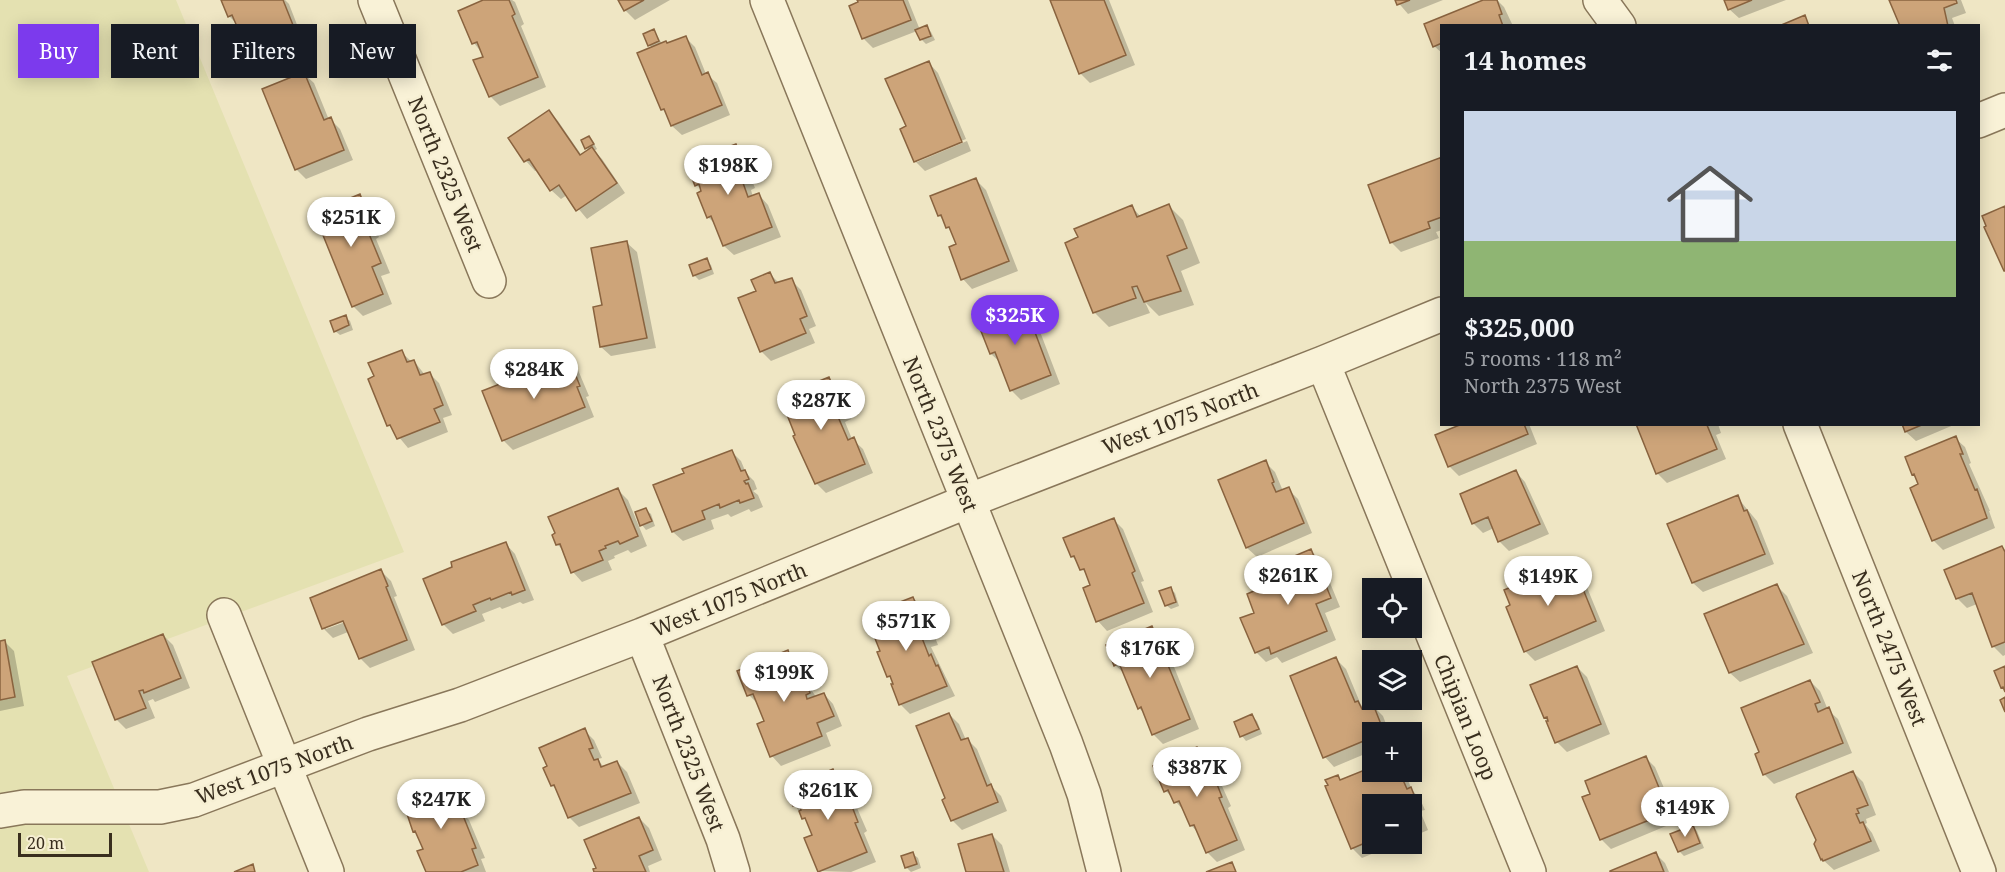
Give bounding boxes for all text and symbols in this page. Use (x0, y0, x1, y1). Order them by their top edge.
chip: Buy (18, 24, 99, 78)
chip: Rent (111, 24, 199, 78)
chip: Filters (211, 24, 317, 78)
chip: New (329, 24, 416, 78)
text: 14 homes (1464, 42, 1586, 78)
icon: filters (1923, 44, 1956, 77)
street label: North 2325 West (402, 92, 490, 256)
pin: $198K (686, 145, 770, 196)
icon: home (1656, 150, 1764, 258)
text: $198K (698, 151, 758, 178)
pin: $251K (309, 197, 393, 248)
text: $251K (321, 203, 381, 230)
pin: $325K (973, 295, 1057, 346)
text: $325K (985, 301, 1045, 328)
text: $325,000 (1464, 309, 1574, 345)
text: 5 rooms · 118 m² (1464, 345, 1622, 372)
pin: $284K (492, 349, 576, 400)
street label: North 2375 West (897, 352, 985, 516)
text: $284K (504, 355, 564, 382)
text: North 2375 West (1464, 372, 1622, 399)
street label: West 1075 North (1098, 375, 1262, 461)
pin: $287K (779, 380, 863, 431)
text: $287K (791, 386, 851, 413)
street label: West 1075 North (647, 555, 811, 643)
pin: $261K (1246, 555, 1330, 606)
pin: $149K (1506, 556, 1590, 607)
text: $261K (1258, 561, 1318, 588)
text: $149K (1518, 562, 1578, 589)
street label: North 2475 West (1846, 566, 1934, 730)
map controls (1362, 578, 1422, 854)
button: locate (1362, 578, 1422, 638)
pin: $571K (864, 601, 948, 652)
text: $571K (876, 607, 936, 634)
pin: $176K (1108, 628, 1192, 679)
text: $176K (1120, 634, 1180, 661)
button: layers (1362, 650, 1422, 710)
street label: Chipian Loop (1428, 650, 1504, 784)
pin: $199K (742, 652, 826, 703)
text: $199K (754, 658, 814, 685)
street label: North 2325 West (646, 671, 732, 835)
button: + (1362, 722, 1422, 782)
street label: West 1075 North (191, 728, 357, 810)
pin: $387K (1155, 747, 1239, 798)
text: $387K (1167, 753, 1227, 780)
pin: $261K (786, 770, 870, 821)
text: $261K (798, 776, 858, 803)
pin: $247K (399, 779, 483, 830)
text: $247K (411, 785, 471, 812)
pin: $149K (1643, 787, 1727, 838)
text: $149K (1655, 793, 1715, 820)
button: − (1362, 794, 1422, 854)
scale bar (18, 830, 112, 858)
text: 20 m (27, 832, 64, 854)

